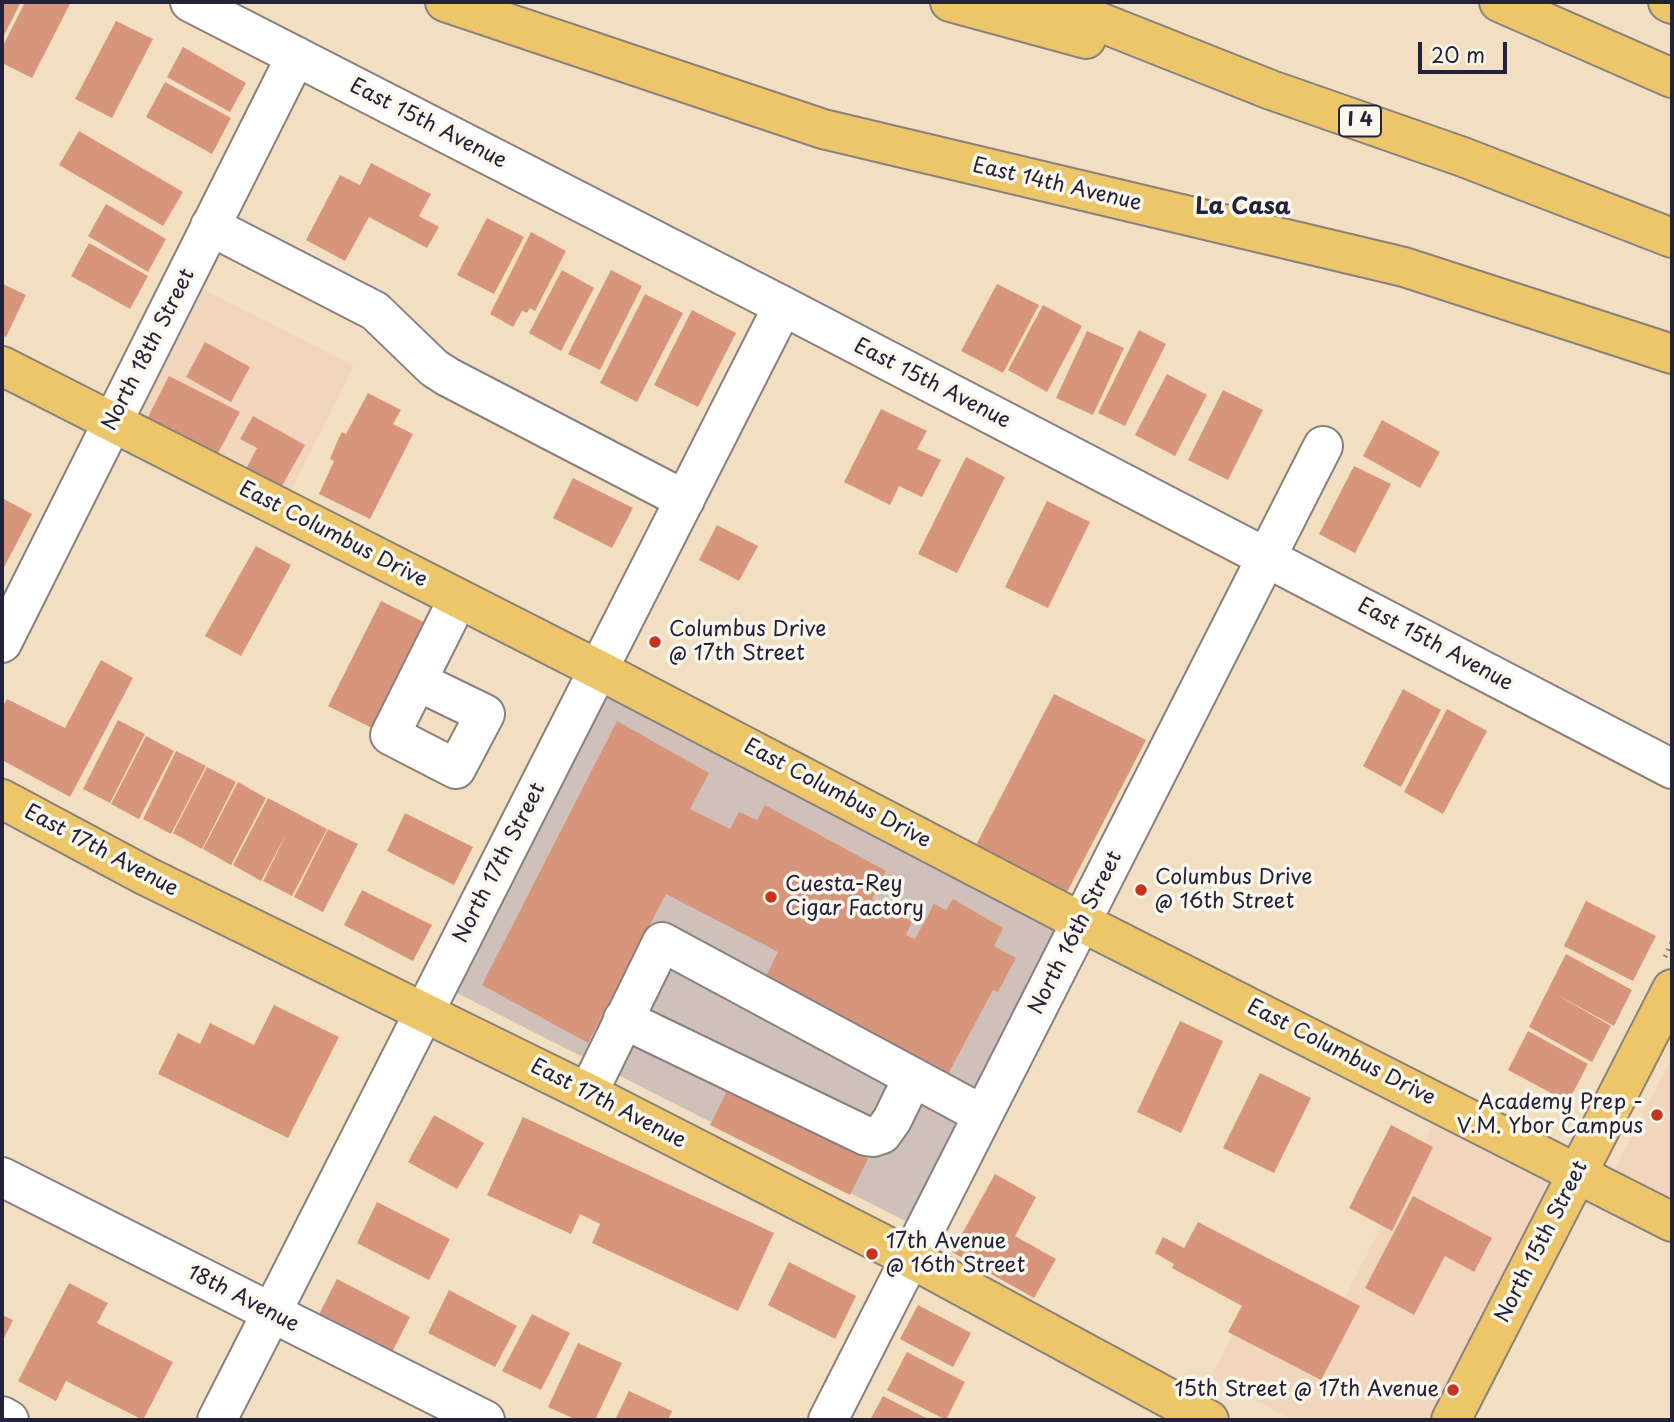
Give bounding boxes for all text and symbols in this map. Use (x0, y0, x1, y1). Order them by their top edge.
scale bar (1422, 28, 1511, 72)
text: 20 m (1431, 38, 1485, 70)
street label: East 15th Avenue (345, 74, 511, 174)
road number: I 4 (1339, 105, 1381, 136)
street label: East 14th Avenue (970, 153, 1144, 217)
district label: La Casa (1195, 194, 1291, 222)
street label: North 18th Street (97, 265, 201, 435)
street label: East 15th Avenue (849, 334, 1015, 434)
street label: East Columbus Drive (235, 477, 431, 593)
street label: East 15th Avenue (1353, 593, 1517, 697)
place label: Columbus Drive @ 17th Street (669, 617, 826, 667)
marker: Columbus Drive @ 17th Street (647, 634, 663, 650)
street label: East Columbus Drive (739, 734, 935, 854)
street label: North 17th Street (449, 779, 551, 947)
street label: East 17th Avenue (20, 800, 182, 902)
street label: North 16th Street (1024, 847, 1128, 1019)
place label: Columbus Drive @ 16th Street (1155, 865, 1312, 915)
place label: Cuesta-Rey Cigar Factory (785, 872, 924, 922)
marker: Columbus Drive @ 16th Street (1133, 882, 1149, 898)
marker: Cuesta-Rey Cigar Factory (763, 889, 779, 905)
street label: East Columbus Drive (1243, 995, 1439, 1111)
street label: East 17th Avenue (526, 1054, 690, 1154)
place label: Academy Prep - V.M. Ybor Campus (1457, 1090, 1643, 1140)
marker: Academy Prep - V.M. Ybor Campus (1649, 1107, 1665, 1123)
street label: North 15th Street (1490, 1157, 1594, 1327)
place label: 17th Avenue @ 16th Street (886, 1229, 1025, 1279)
marker: 17th Avenue @ 16th Street (864, 1246, 880, 1262)
street label: 18th Avenue (183, 1260, 303, 1338)
place label: 15th Street @ 17th Avenue (1174, 1377, 1439, 1403)
marker: 15th Street @ 17th Avenue (1445, 1382, 1461, 1398)

